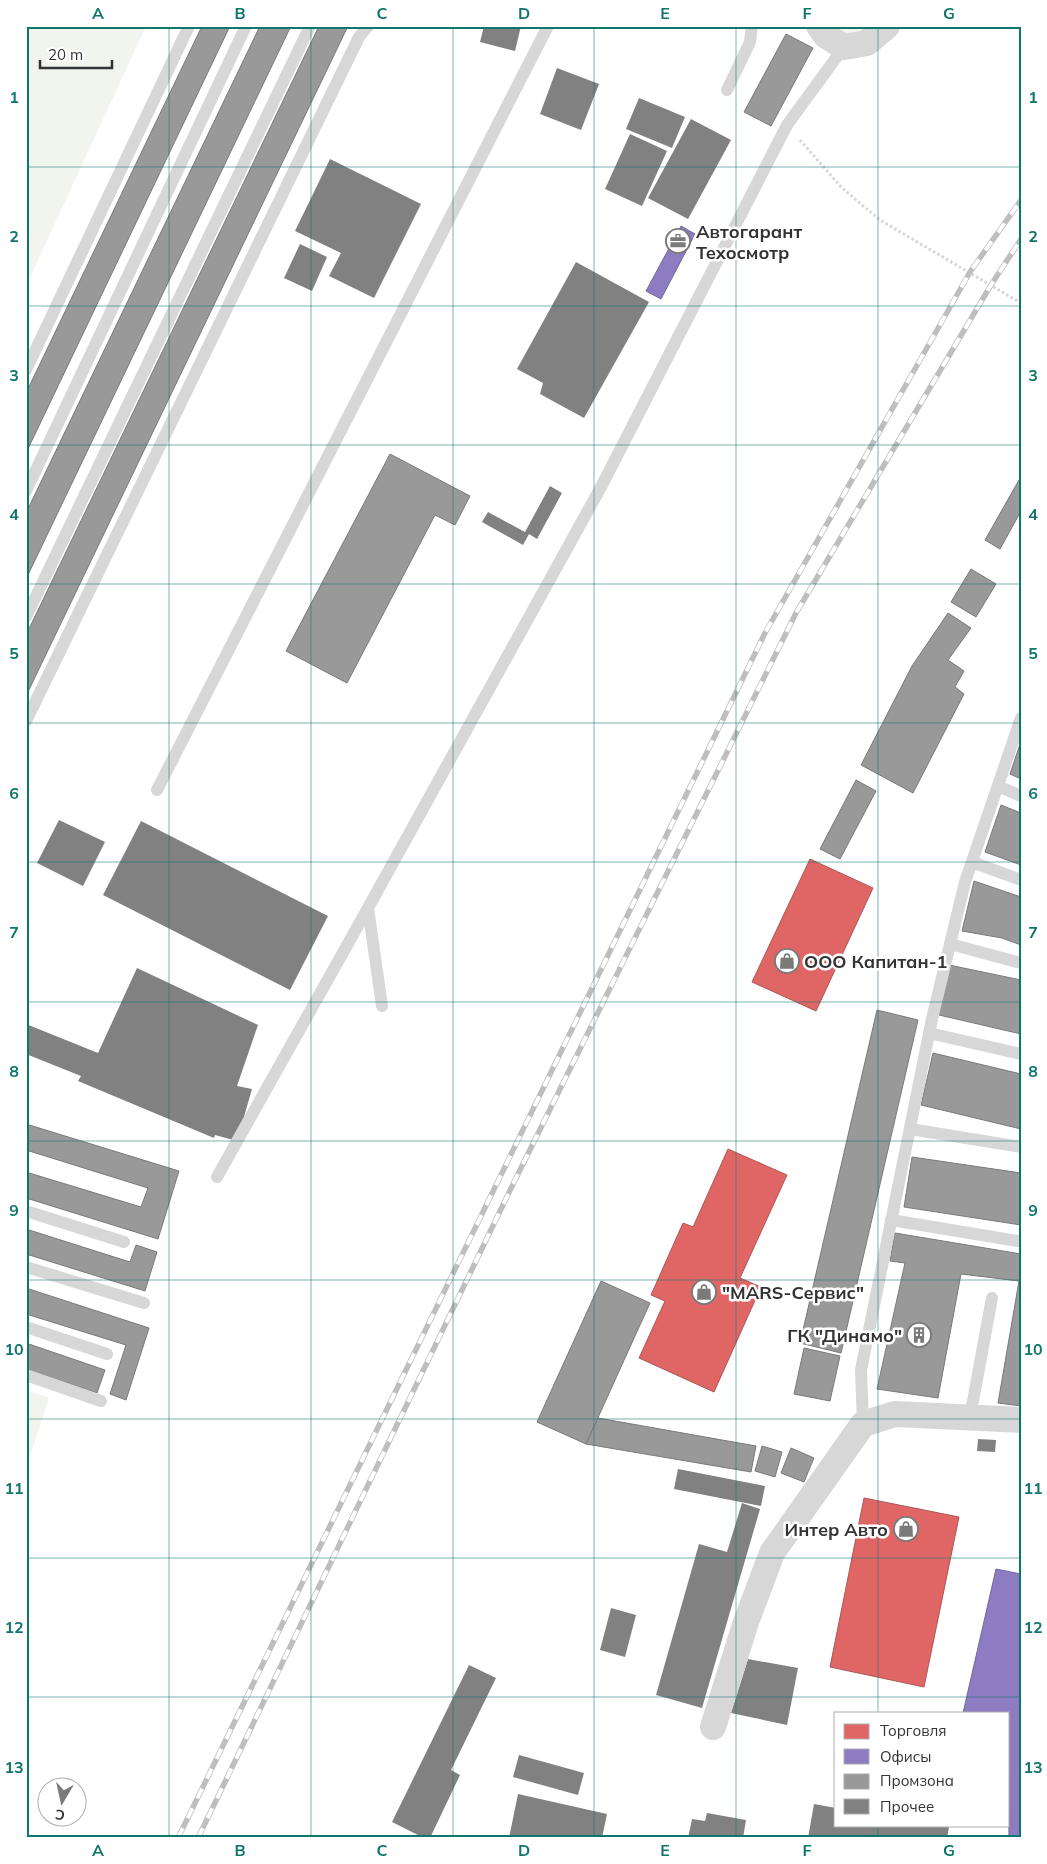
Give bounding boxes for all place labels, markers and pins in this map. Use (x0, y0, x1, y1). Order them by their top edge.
place label: Автогарант Техосмотр (696, 220, 802, 264)
office icon: Автогарант Техосмотр (665, 228, 691, 254)
shop icon: ООО Капитан-1 (774, 948, 800, 974)
place label: ООО Капитан-1 (804, 950, 947, 973)
shop icon: "MARS-Сервис" (691, 1279, 717, 1305)
place label: "MARS-Сервис" (722, 1281, 864, 1304)
building icon: ГК "Динамо" (906, 1322, 932, 1348)
place label: ГК "Динамо" (787, 1324, 902, 1347)
shop icon: Интер Авто (893, 1516, 919, 1542)
place label: Интер Авто (785, 1518, 888, 1541)

